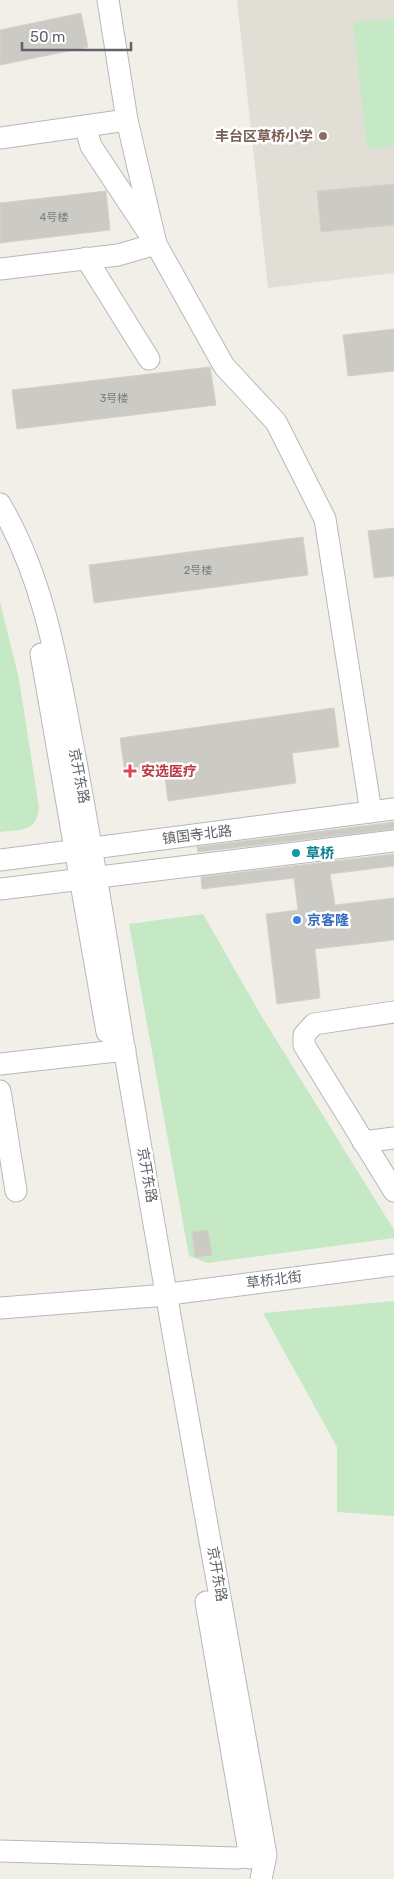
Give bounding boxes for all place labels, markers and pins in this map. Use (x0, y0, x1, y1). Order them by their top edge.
place label: 丰台区草桥小学 (215, 128, 313, 145)
marker: 丰台区草桥小学 (317, 130, 329, 142)
place label: 安选医疗 (141, 763, 197, 780)
marker: 安选医疗 (123, 764, 137, 778)
place label: 草桥 (306, 845, 334, 862)
marker: 草桥 (290, 847, 302, 859)
place label: 京客隆 (307, 912, 349, 929)
marker: 京客隆 (291, 914, 303, 926)

